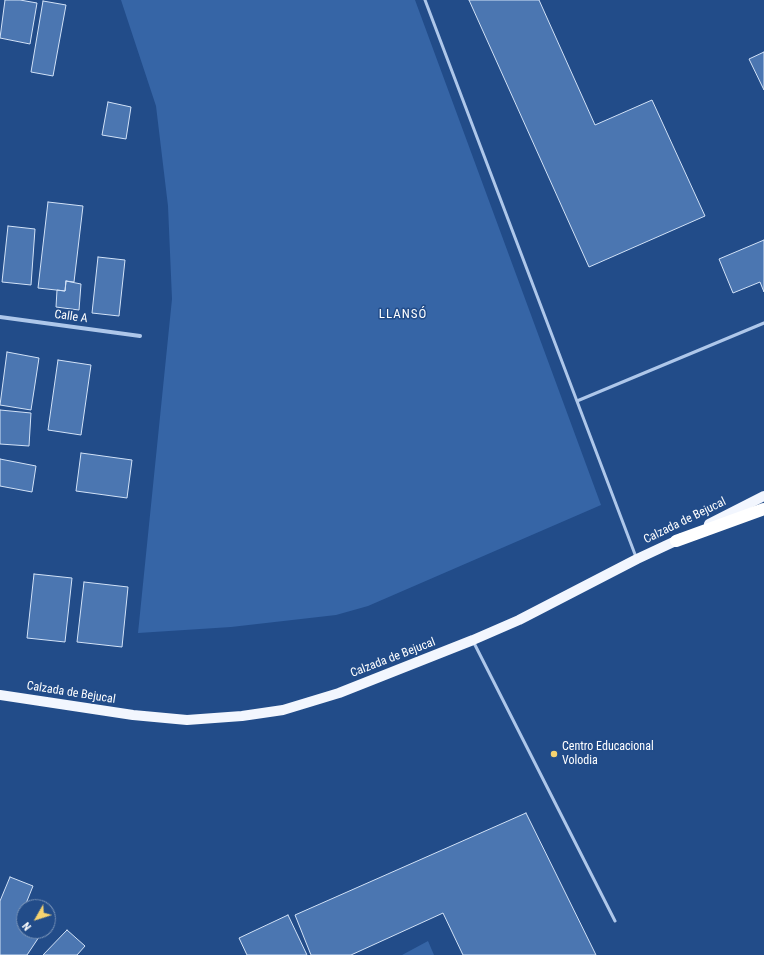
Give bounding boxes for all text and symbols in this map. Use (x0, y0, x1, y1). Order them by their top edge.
district label: LLANSÓ (379, 307, 427, 323)
street label: Calle A (53, 308, 89, 326)
street label: Calzada de Bejucal (641, 495, 729, 547)
street label: Calzada de Bejucal (348, 635, 438, 681)
street label: Calzada de Bejucal (26, 679, 116, 707)
place label: Centro Educacional Volodia (562, 740, 654, 768)
marker: Centro Educacional Volodia (549, 749, 559, 759)
north arrow (16, 899, 56, 939)
text: N (20, 920, 34, 933)

